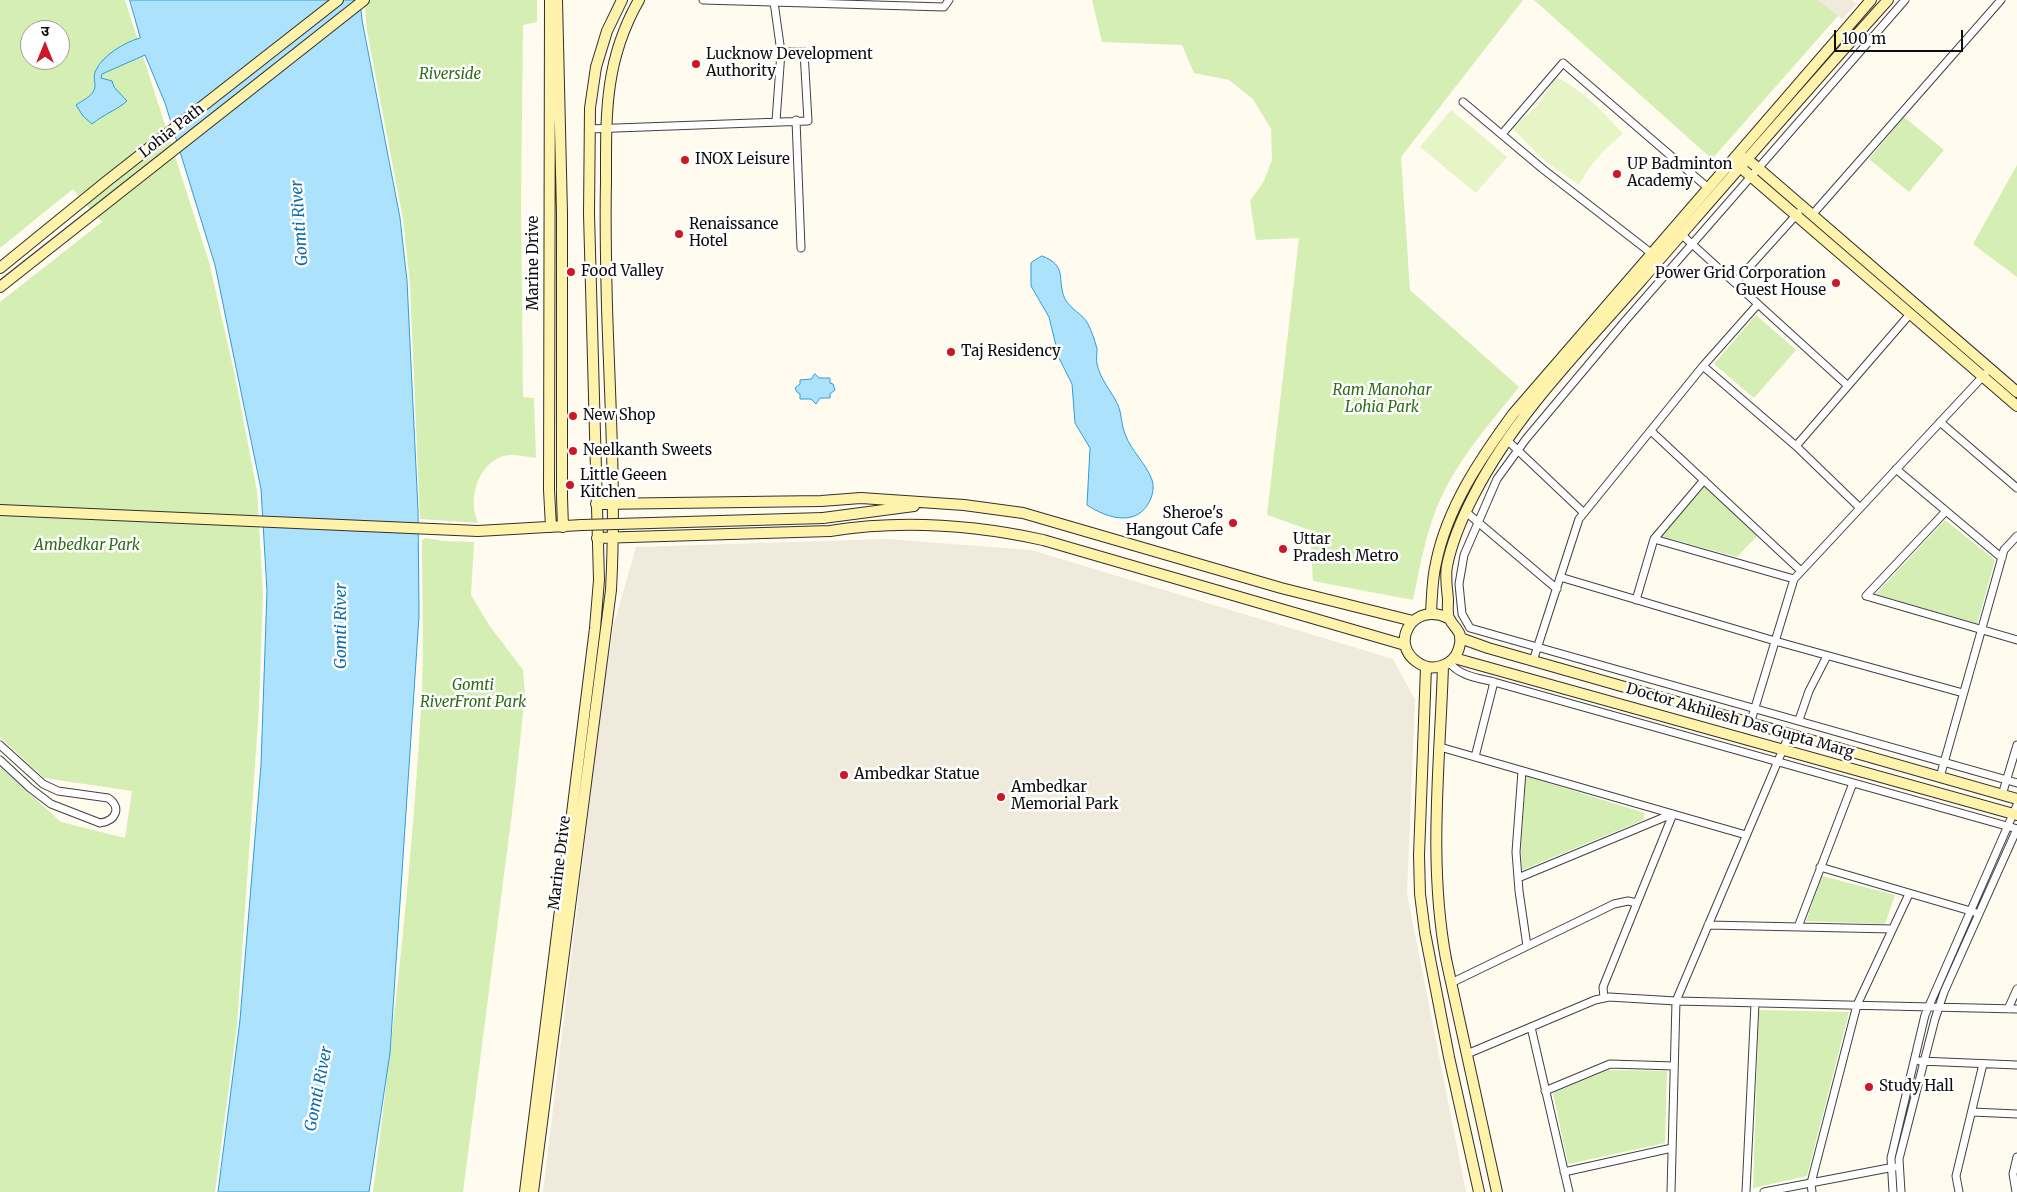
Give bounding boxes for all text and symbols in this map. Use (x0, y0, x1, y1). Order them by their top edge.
north arrow (20, 20, 70, 70)
scale bar (1837, 20, 1966, 52)
text: उ (41, 22, 49, 40)
text: 100 m (1842, 29, 1886, 48)
place label: Lucknow Development Authority (706, 46, 873, 81)
marker: Lucknow Development Authority (690, 58, 702, 70)
park label: Riverside (419, 66, 481, 84)
street label: Lohia Path (136, 100, 208, 162)
place label: INOX Leisure (695, 151, 790, 169)
marker: INOX Leisure (679, 154, 691, 166)
place label: UP Badminton Academy (1627, 156, 1733, 191)
marker: UP Badminton Academy (1611, 168, 1623, 180)
water label: Gomti River (287, 179, 313, 267)
street label: Marine Drive (525, 216, 543, 310)
place label: Renaissance Hotel (689, 216, 778, 251)
marker: Renaissance Hotel (673, 228, 685, 240)
place label: Food Valley (581, 263, 664, 281)
place label: Power Grid Corporation Guest House (1655, 265, 1826, 300)
marker: Food Valley (565, 266, 577, 278)
marker: Power Grid Corporation Guest House (1830, 277, 1842, 289)
place label: Taj Residency (961, 343, 1061, 361)
marker: Taj Residency (945, 346, 957, 358)
park label: Ram Manohar Lohia Park (1332, 382, 1432, 417)
place label: New Shop (583, 407, 655, 425)
marker: New Shop (567, 410, 579, 422)
place label: Neelkanth Sweets (583, 442, 712, 460)
marker: Neelkanth Sweets (567, 445, 579, 457)
place label: Little Geeen Kitchen (580, 467, 667, 502)
marker: Little Geeen Kitchen (564, 479, 576, 491)
place label: Sheroe's Hangout Cafe (1126, 505, 1223, 540)
marker: Sheroe's Hangout Cafe (1227, 517, 1239, 529)
place label: Uttar Pradesh Metro (1293, 531, 1399, 566)
park label: Ambedkar Park (34, 537, 140, 555)
marker: Uttar Pradesh Metro (1277, 543, 1289, 555)
water label: Gomti River (331, 583, 351, 669)
park label: Gomti RiverFront Park (420, 677, 526, 712)
street label: Doctor Akhilesh Das Gupta Marg (1624, 680, 1856, 762)
place label: Ambedkar Statue (854, 766, 979, 784)
marker: Ambedkar Statue (838, 769, 850, 781)
place label: Ambedkar Memorial Park (1011, 779, 1118, 814)
marker: Ambedkar Memorial Park (995, 791, 1007, 803)
street label: Marine Drive (545, 815, 575, 911)
water label: Gomti River (301, 1045, 337, 1133)
place label: Study Hall (1879, 1078, 1954, 1096)
marker: Study Hall (1863, 1081, 1875, 1093)

